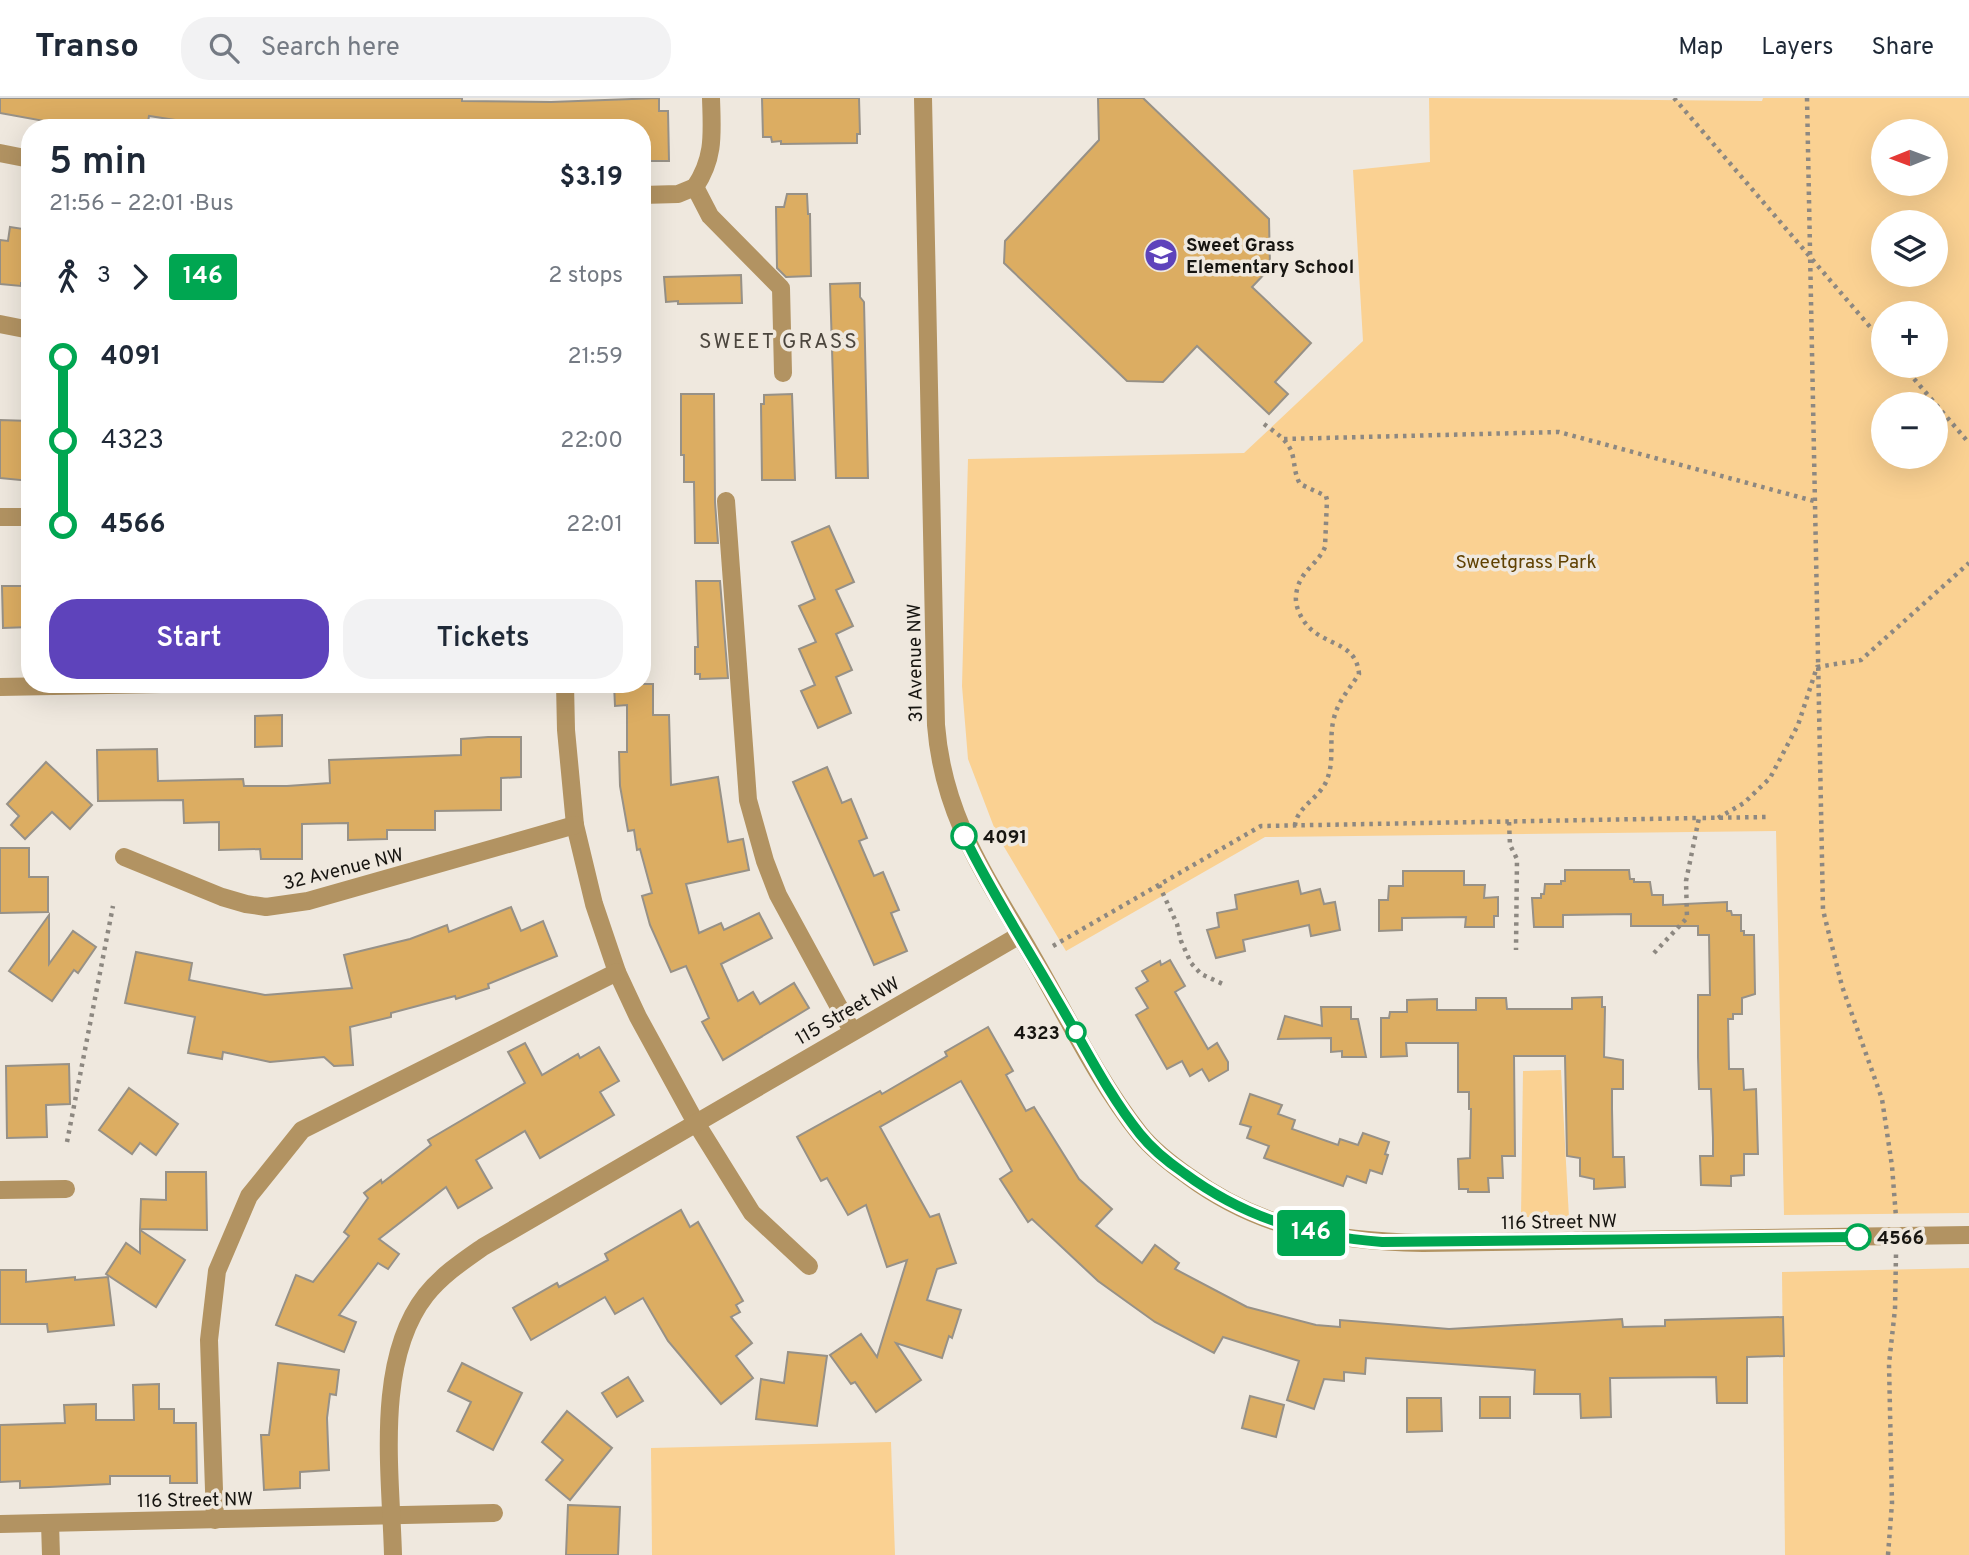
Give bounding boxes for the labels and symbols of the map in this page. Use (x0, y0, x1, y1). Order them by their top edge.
north arrow (1871, 119, 1948, 196)
place label: Sweet Grass Elementary School (1186, 234, 1354, 280)
school or university icon: Sweet Grass Elementary School (1142, 236, 1180, 274)
district label: SWEET GRASS (699, 329, 859, 356)
park label: Sweetgrass Park (1455, 551, 1597, 575)
street label: 31 Avenue NW (903, 603, 929, 723)
marker: 4091 (951, 823, 977, 849)
place label: 4091 (983, 826, 1027, 850)
street label: 32 Avenue NW (281, 843, 406, 897)
street label: 115 Street NW (792, 972, 904, 1051)
place label: 4323 (1014, 1022, 1060, 1046)
marker: 4323 (1066, 1022, 1086, 1042)
line badge: 146 (1271, 1210, 1351, 1256)
street label: 116 Street NW (1501, 1210, 1617, 1236)
marker: 4566 (1845, 1224, 1871, 1250)
place label: 4566 (1877, 1227, 1924, 1251)
street label: 116 Street NW (137, 1488, 253, 1514)

